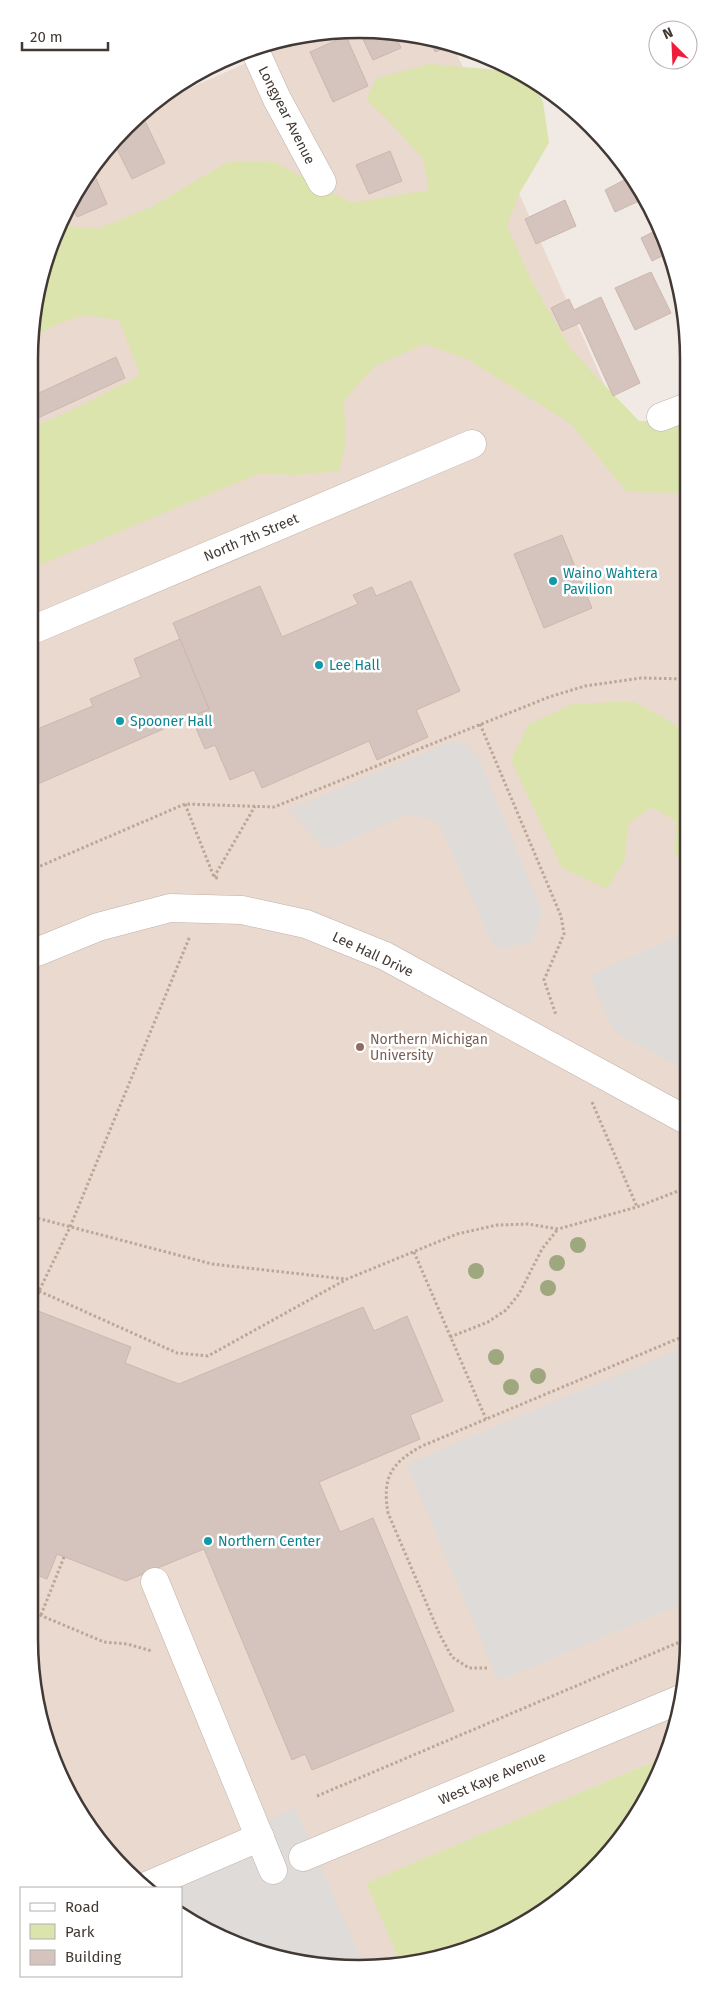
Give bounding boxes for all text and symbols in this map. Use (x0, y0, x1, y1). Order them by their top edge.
scale bar (22, 20, 109, 52)
north arrow (648, 20, 698, 70)
text: N (660, 24, 676, 43)
text: 20 m (30, 28, 63, 46)
street label: Longyear Avenue (255, 63, 319, 167)
street label: North 7th Street (201, 509, 302, 565)
place label: Waino Wahtera Pavilion (563, 565, 658, 598)
marker: Waino Wahtera Pavilion (547, 575, 559, 587)
place label: Lee Hall (329, 657, 380, 674)
marker: Lee Hall (313, 659, 325, 671)
place label: Spooner Hall (130, 713, 212, 730)
marker: Spooner Hall (114, 715, 126, 727)
street label: Lee Hall Drive (330, 928, 416, 981)
place label: Northern Michigan University (370, 1031, 488, 1064)
marker: Northern Michigan University (354, 1041, 366, 1053)
place label: Northern Center (218, 1533, 321, 1550)
marker: Northern Center (202, 1535, 214, 1547)
street label: West Kaye Avenue (436, 1748, 548, 1809)
legend (20, 1887, 182, 1977)
text: Road (65, 1898, 100, 1916)
text: Park (65, 1923, 95, 1941)
text: Building (65, 1948, 121, 1966)

